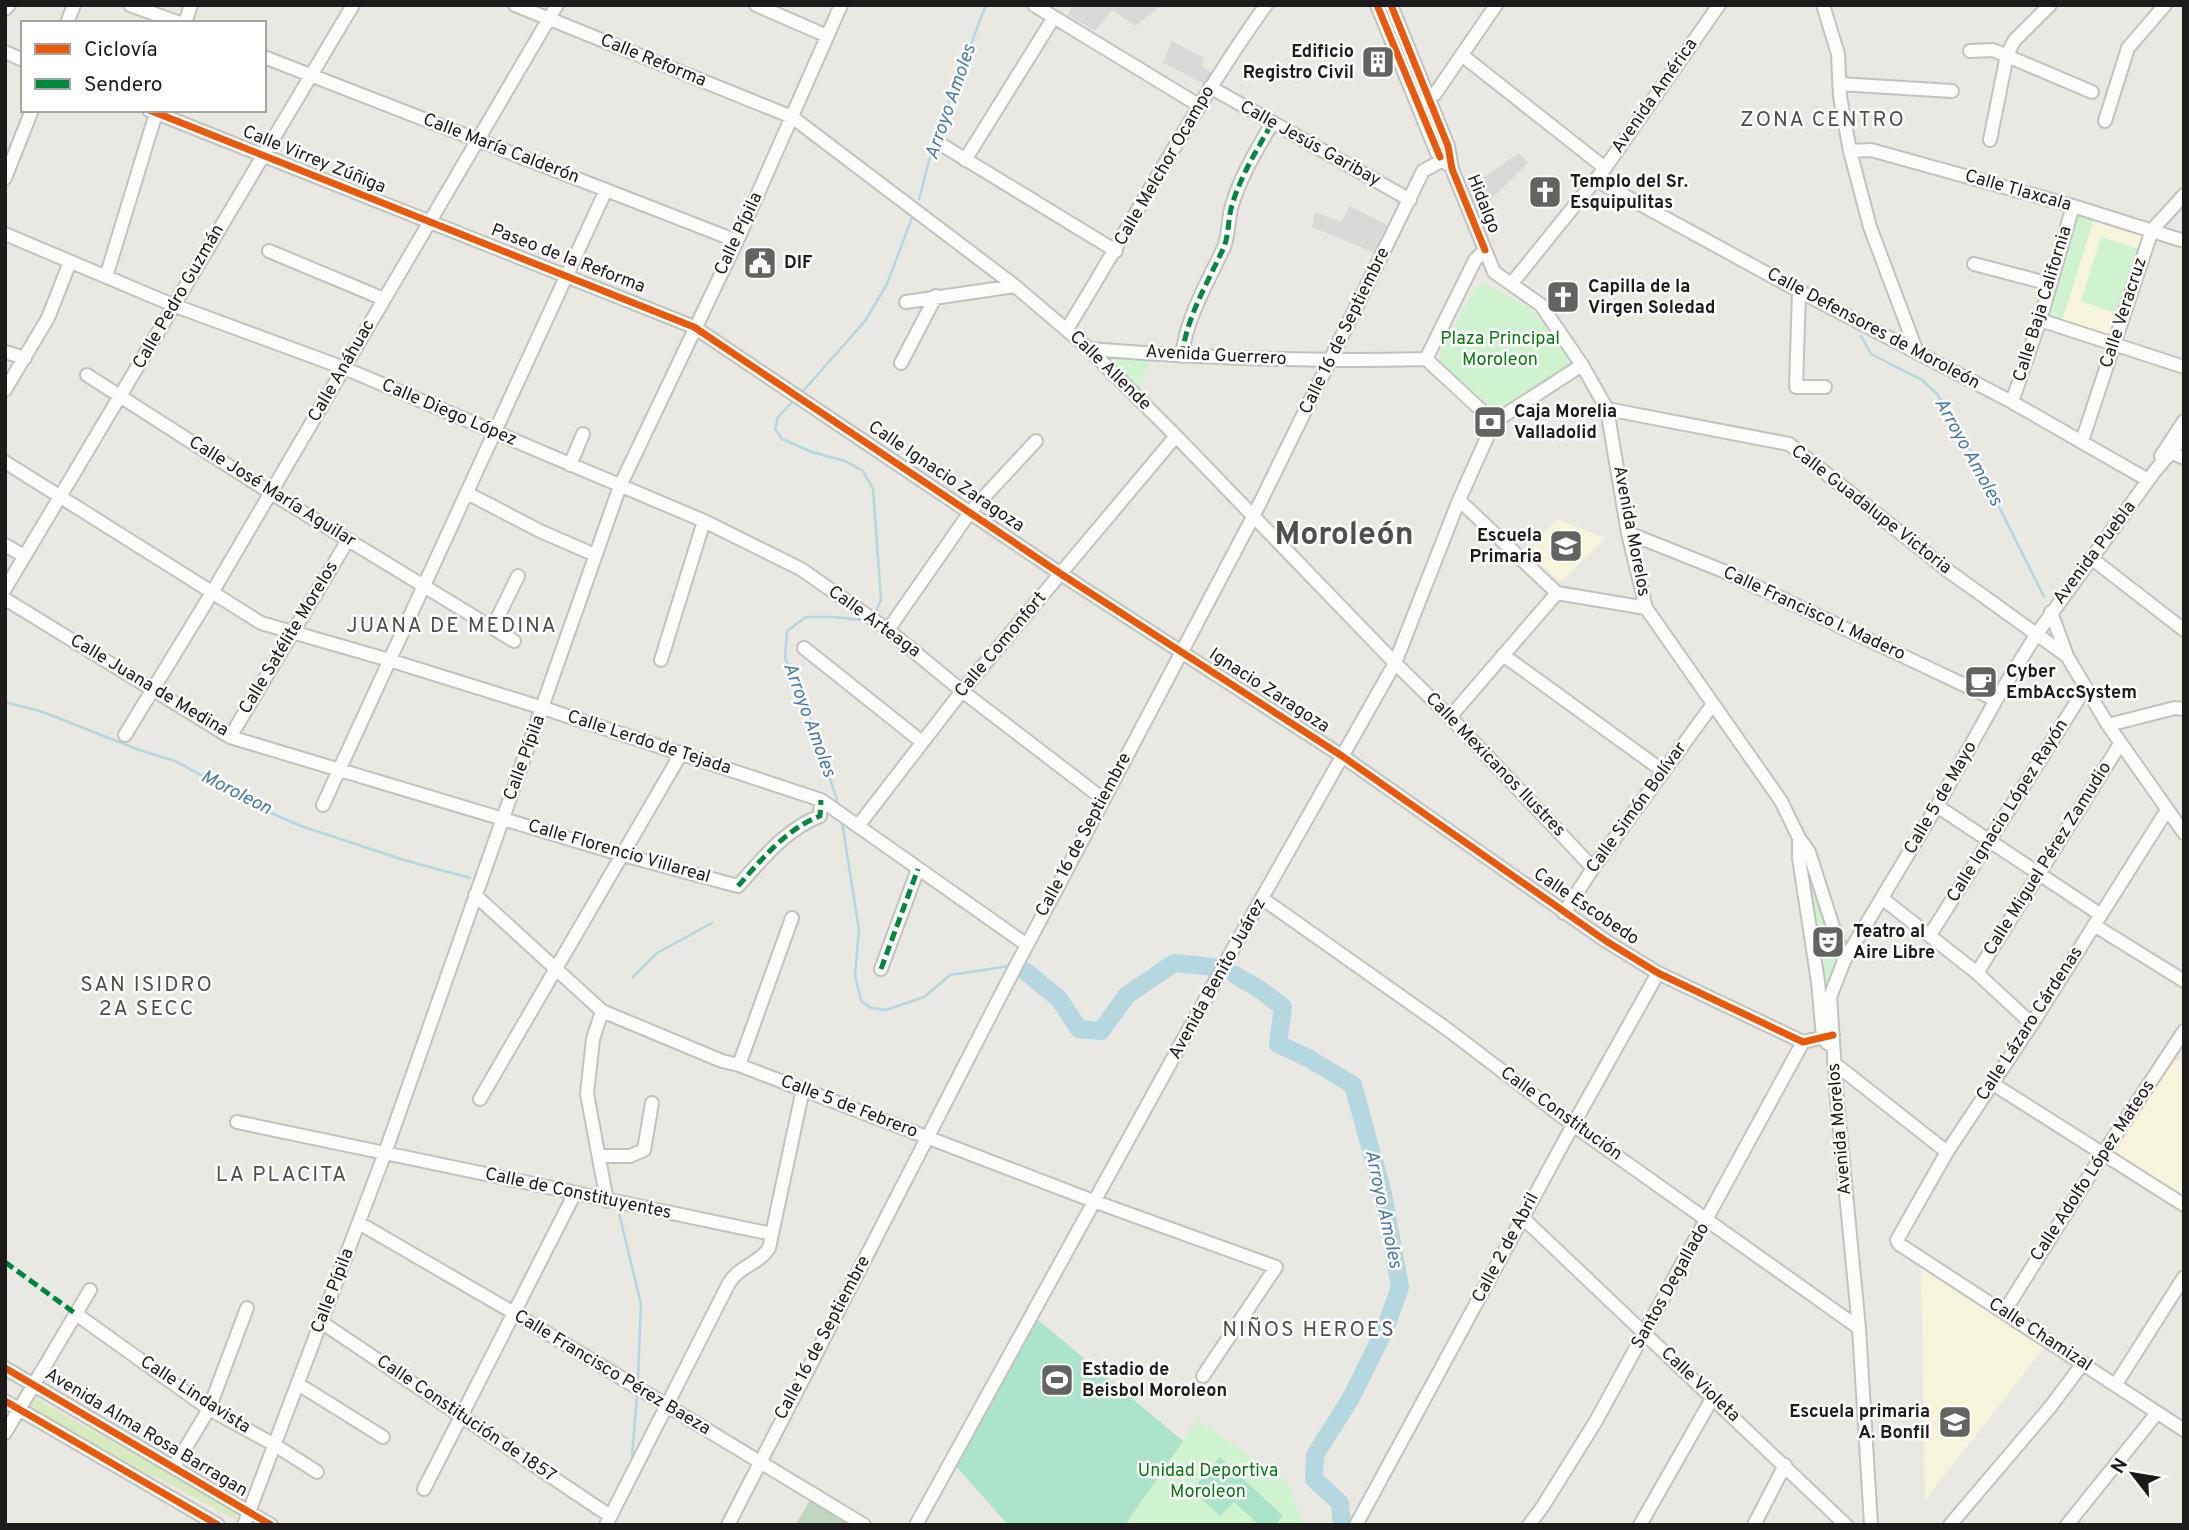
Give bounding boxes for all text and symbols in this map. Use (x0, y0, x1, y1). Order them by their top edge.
legend (21, 21, 266, 112)
street label: Calle Reforma (597, 29, 709, 93)
street label: Avenida América (1607, 34, 1703, 158)
text: Ciclovía (84, 37, 158, 64)
water label: Arroyo Amoles (920, 41, 982, 163)
place label: Edificio Registro Civil (1243, 41, 1354, 85)
building icon: Edificio Registro Civil (1359, 43, 1397, 81)
text: Sendero (84, 72, 163, 99)
street label: Calle Melchor Ocampo (1110, 82, 1220, 250)
street label: Calle Jesús Garibay (1235, 96, 1385, 192)
district label: ZONA CENTRO (1740, 107, 1906, 134)
street label: Calle María Calderón (419, 109, 583, 189)
street label: Calle Virrey Zúñiga (239, 121, 389, 199)
street label: Calle Tlaxcala (1962, 165, 2074, 217)
street label: Hidalgo (1461, 171, 1505, 237)
place label: Templo del Sr. Esquipulitas (1570, 171, 1688, 215)
church icon: Templo del Sr. Esquipulitas (1526, 173, 1564, 211)
street label: Calle Pípila (710, 189, 768, 279)
street label: Paseo de la Reforma (488, 219, 648, 299)
street label: Calle Pedro Guzmán (128, 221, 230, 373)
street label: Calle Baja California (2008, 223, 2078, 385)
public building icon: DIF (741, 244, 779, 282)
street label: Calle 16 de Septiembre (1295, 244, 1395, 418)
place label: DIF (784, 252, 812, 275)
street label: Calle Veracruz (2095, 255, 2153, 371)
street label: Calle Defensores de Moroleón (1762, 263, 1984, 395)
place label: Capilla de la Virgen Soledad (1588, 276, 1715, 320)
church icon: Capilla de la Virgen Soledad (1544, 278, 1582, 316)
street label: Calle Anáhuac (303, 316, 381, 426)
street label: Calle Allende (1064, 326, 1156, 416)
park label: Plaza Principal Moroleon (1440, 328, 1560, 372)
street label: Avenida Guerrero (1145, 341, 1287, 371)
street label: Calle Diego López (378, 374, 520, 452)
water label: Arroyo Amoles (1928, 394, 2008, 511)
place label: Caja Morelia Valladolid (1514, 401, 1617, 445)
bank icon: Caja Morelia Valladolid (1471, 403, 1509, 441)
street label: Calle Ignacio Zaragoza (863, 416, 1029, 538)
street label: Calle José María Aguilar (184, 431, 360, 553)
street label: Calle Guadalupe Victoria (1786, 440, 1956, 580)
street label: Avenida Morelos (1607, 464, 1655, 598)
street label: Avenida Puebla (2049, 497, 2141, 609)
district label: Moroleón (1274, 516, 1414, 556)
place label: Escuela Primaria (1470, 525, 1542, 569)
school or university icon: Escuela Primaria (1547, 527, 1585, 565)
street label: Calle Satélite Morelos (234, 557, 344, 719)
street label: Calle Francisco I. Madero (1719, 562, 1909, 666)
street label: Calle Arteaga (823, 581, 925, 663)
street label: Calle Comonfort (950, 587, 1052, 703)
district label: JUANA DE MEDINA (346, 613, 558, 640)
street label: Calle Juana de Medina (65, 630, 233, 742)
street label: Ignacio Zaragoza (1204, 643, 1334, 739)
water label: Arroyo Amoles (777, 659, 841, 781)
place label: Cyber EmbAccSystem (2006, 661, 2137, 705)
cafe icon: Cyber EmbAccSystem (1962, 663, 2000, 701)
street label: Calle Mexicanos Ilustres (1420, 688, 1570, 842)
street label: Calle Lerdo de Tejada (564, 706, 734, 780)
street label: Calle Pípila (499, 712, 551, 804)
street label: Calle Ignacio López Rayón (1942, 715, 2074, 907)
street label: Calle 5 de Mayo (1899, 737, 1983, 859)
street label: Calle Simón Bolívar (1582, 738, 1692, 878)
street label: Calle 16 de Septiembre (1031, 749, 1137, 921)
street label: Calle Miguel Pérez Zamudio (1979, 758, 2117, 960)
water label: Moroleon (196, 765, 276, 821)
street label: Calle Florencio Villareal (525, 815, 713, 889)
street label: Calle Escobedo (1529, 863, 1643, 951)
street label: Avenida Benito Juárez (1164, 894, 1272, 1064)
place label: Teatro al Aire Libre (1853, 921, 1935, 965)
theatre icon: Teatro al Aire Libre (1809, 923, 1847, 961)
street label: Calle Lázaro Cárdenas (1972, 943, 2088, 1105)
district label: SAN ISIDRO 2A SECC (80, 972, 214, 1023)
street label: Calle Constitución (1495, 1062, 1627, 1166)
street label: Avenida Morelos (1823, 1062, 1857, 1196)
street label: Calle 5 de Febrero (777, 1070, 921, 1144)
street label: Calle Adolfo López Mateos (2026, 1076, 2160, 1266)
water label: Arroyo Amoles (1359, 1148, 1407, 1271)
district label: LA PLACITA (216, 1162, 348, 1189)
street label: Calle de Constituyentes (483, 1163, 673, 1225)
street label: Calle 2 de Abril (1467, 1189, 1545, 1307)
street label: Santos Degallado (1627, 1219, 1715, 1353)
street label: Calle Pípila (306, 1245, 360, 1337)
street label: Calle 16 de Septiembre (770, 1252, 876, 1424)
street label: Calle Chamizal (1984, 1293, 2096, 1377)
street label: Calle Francisco Pérez Baeza (509, 1305, 715, 1441)
district label: NIÑOS HEROES (1222, 1317, 1396, 1344)
street label: Calle Violeta (1655, 1342, 1745, 1428)
street label: Calle Constitución de 1857 (372, 1350, 560, 1488)
street label: Calle Lindavista (135, 1351, 255, 1439)
place label: Estadio de Beisbol Moroleon (1082, 1359, 1227, 1403)
sports icon: Estadio de Beisbol Moroleon (1038, 1361, 1076, 1399)
street label: Avenida Alma Rosa Barragan (40, 1363, 252, 1503)
place label: Escuela primaria A. Bonfil (1789, 1401, 1930, 1445)
school or university icon: Escuela primaria A. Bonfil (1936, 1403, 1974, 1441)
north arrow (2098, 1439, 2168, 1509)
text: N (2106, 1454, 2134, 1478)
park label: Unidad Deportiva Moroleon (1138, 1460, 1278, 1504)

